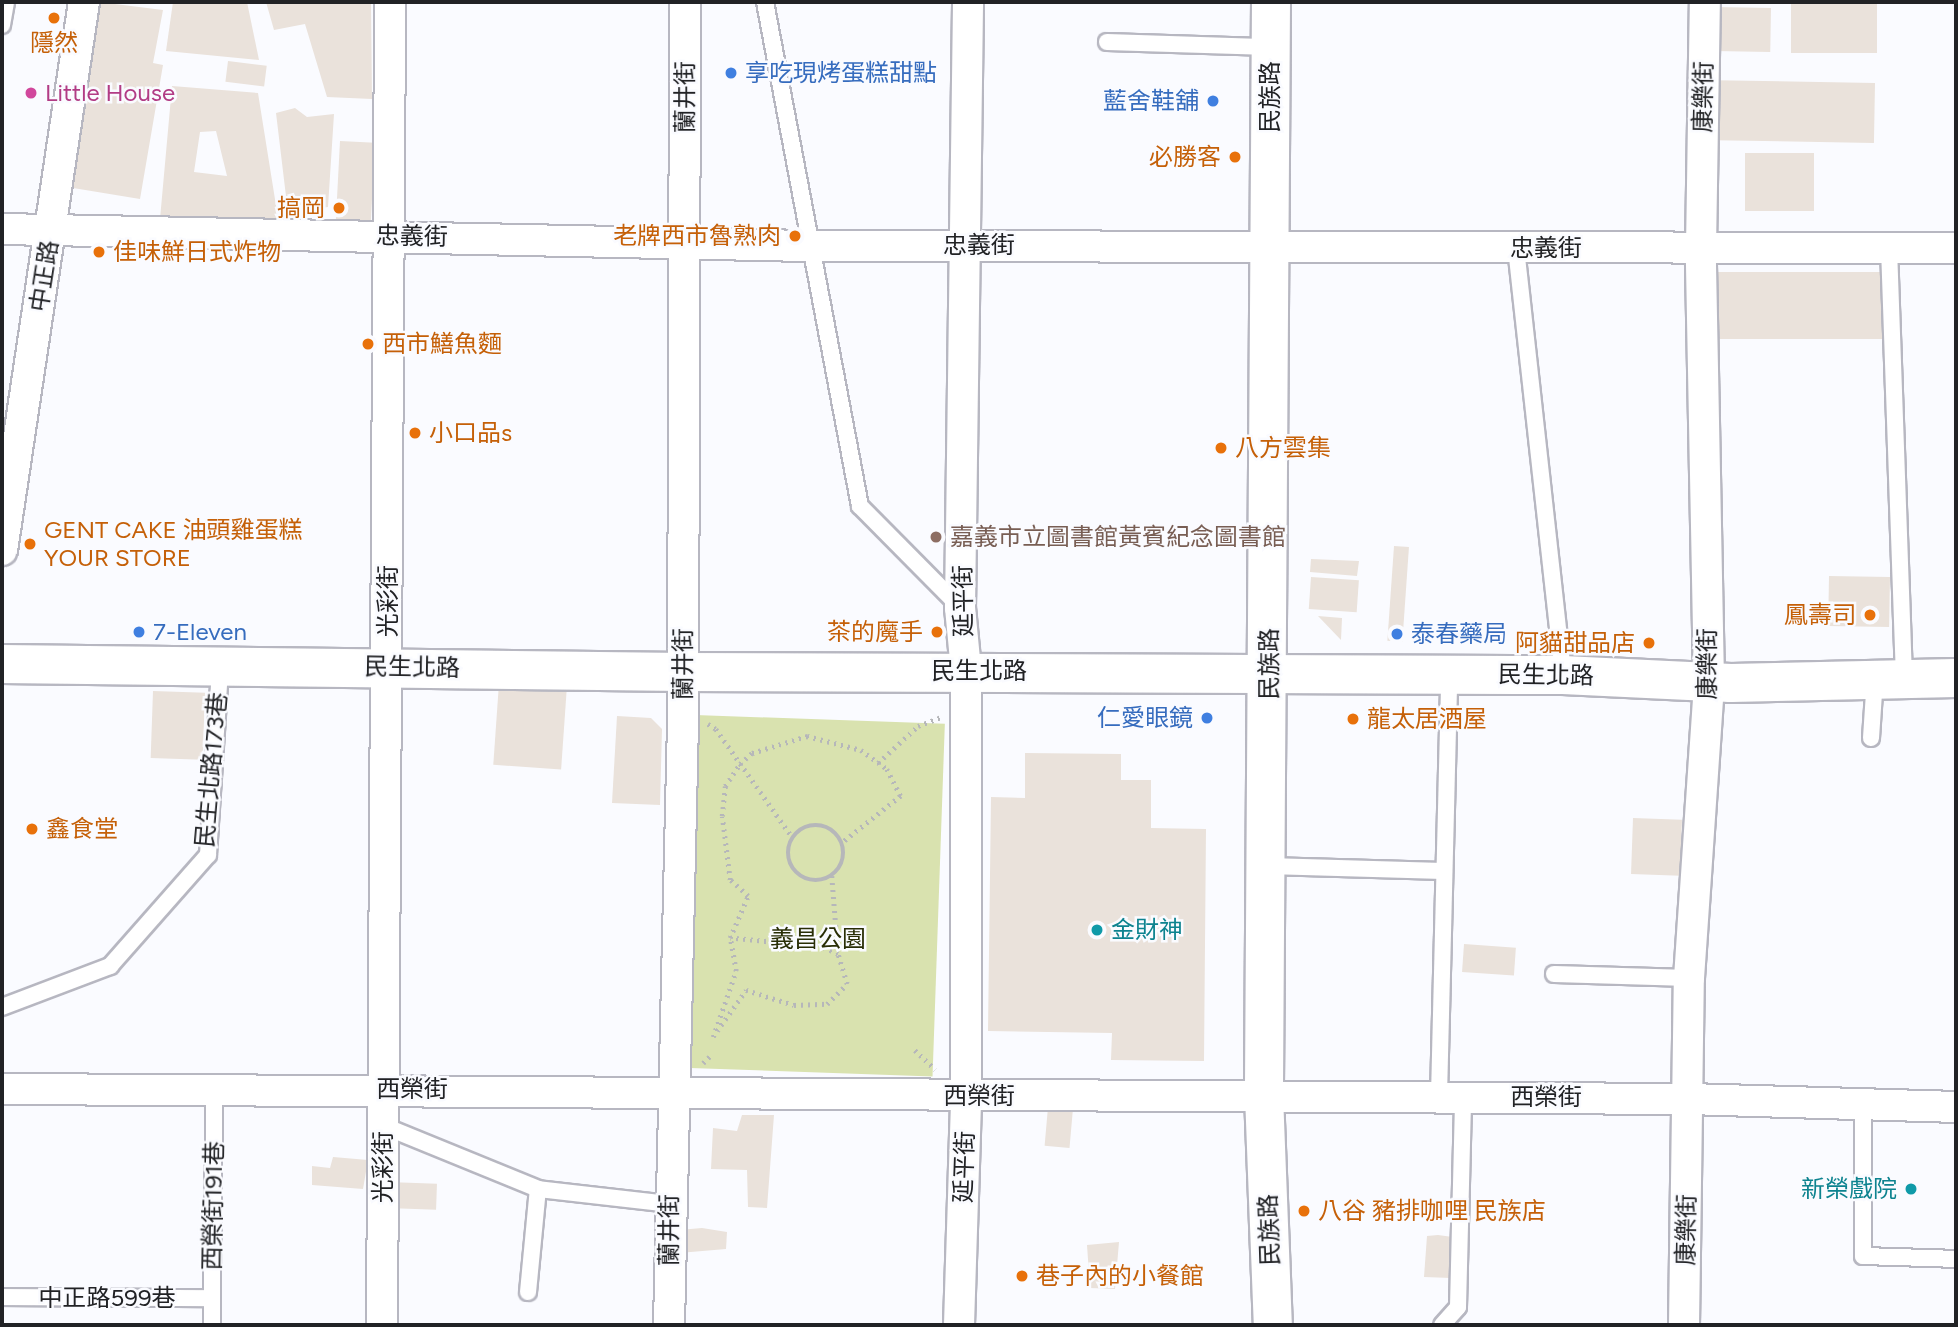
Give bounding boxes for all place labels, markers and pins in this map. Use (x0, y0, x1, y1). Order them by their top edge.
marker: 隱然 (46, 10, 62, 26)
place label: 隱然 (30, 29, 78, 57)
place label: 享吃現烤蛋糕甜點 (745, 59, 937, 87)
marker: 享吃現烤蛋糕甜點 (723, 65, 739, 81)
place label: Little House (45, 79, 175, 107)
marker: Little House (23, 85, 39, 101)
place label: 藍舍鞋舖 (1103, 87, 1199, 115)
marker: 藍舍鞋舖 (1205, 93, 1221, 109)
place label: 必勝客 (1149, 143, 1221, 171)
marker: 必勝客 (1227, 149, 1243, 165)
place label: 搞岡 (277, 194, 325, 222)
marker: 搞岡 (331, 200, 347, 216)
place label: 老牌西市魯熟肉 (613, 222, 781, 250)
marker: 老牌西市魯熟肉 (787, 228, 803, 244)
place label: 佳味鮮日式炸物 (113, 238, 281, 266)
marker: 佳味鮮日式炸物 (91, 244, 107, 260)
place label: 西市鱔魚麵 (382, 330, 502, 358)
marker: 西市鱔魚麵 (360, 336, 376, 352)
place label: 小口品s (429, 419, 512, 447)
marker: 小口品s (407, 425, 423, 441)
place label: 八方雲集 (1235, 434, 1331, 462)
marker: 八方雲集 (1213, 440, 1229, 456)
place label: GENT CAKE 油頭雞蛋糕 YOUR STORE (44, 516, 303, 572)
place label: 嘉義市立圖書館黃賓紀念圖書館 (950, 523, 1286, 551)
marker: 嘉義市立圖書館黃賓紀念圖書館 (928, 529, 944, 545)
marker: GENT CAKE 油頭雞蛋糕 YOUR STORE (22, 536, 38, 552)
place label: 鳳壽司 (1784, 601, 1856, 629)
marker: 鳳壽司 (1862, 607, 1878, 623)
place label: 7-Eleven (153, 618, 247, 646)
place label: 茶的魔手 (827, 618, 923, 646)
place label: 泰春藥局 (1411, 620, 1507, 648)
marker: 7-Eleven (131, 624, 147, 640)
marker: 茶的魔手 (929, 624, 945, 640)
marker: 泰春藥局 (1389, 626, 1405, 642)
place label: 阿貓甜品店 (1515, 629, 1635, 657)
marker: 阿貓甜品店 (1641, 635, 1657, 651)
place label: 仁愛眼鏡 (1097, 704, 1193, 732)
place label: 龍太居酒屋 (1367, 705, 1487, 733)
marker: 仁愛眼鏡 (1199, 710, 1215, 726)
marker: 龍太居酒屋 (1345, 711, 1361, 727)
place label: 鑫食堂 (46, 815, 118, 843)
marker: 鑫食堂 (24, 821, 40, 837)
place label: 金財神 (1111, 916, 1183, 944)
marker: 金財神 (1089, 922, 1105, 938)
place label: 新榮戲院 (1801, 1175, 1897, 1203)
marker: 新榮戲院 (1903, 1181, 1919, 1197)
place label: 八谷 豬排咖哩 民族店 (1318, 1197, 1546, 1225)
marker: 八谷 豬排咖哩 民族店 (1296, 1203, 1312, 1219)
place label: 巷子內的小餐館 (1036, 1262, 1204, 1290)
marker: 巷子內的小餐館 (1014, 1268, 1030, 1284)

